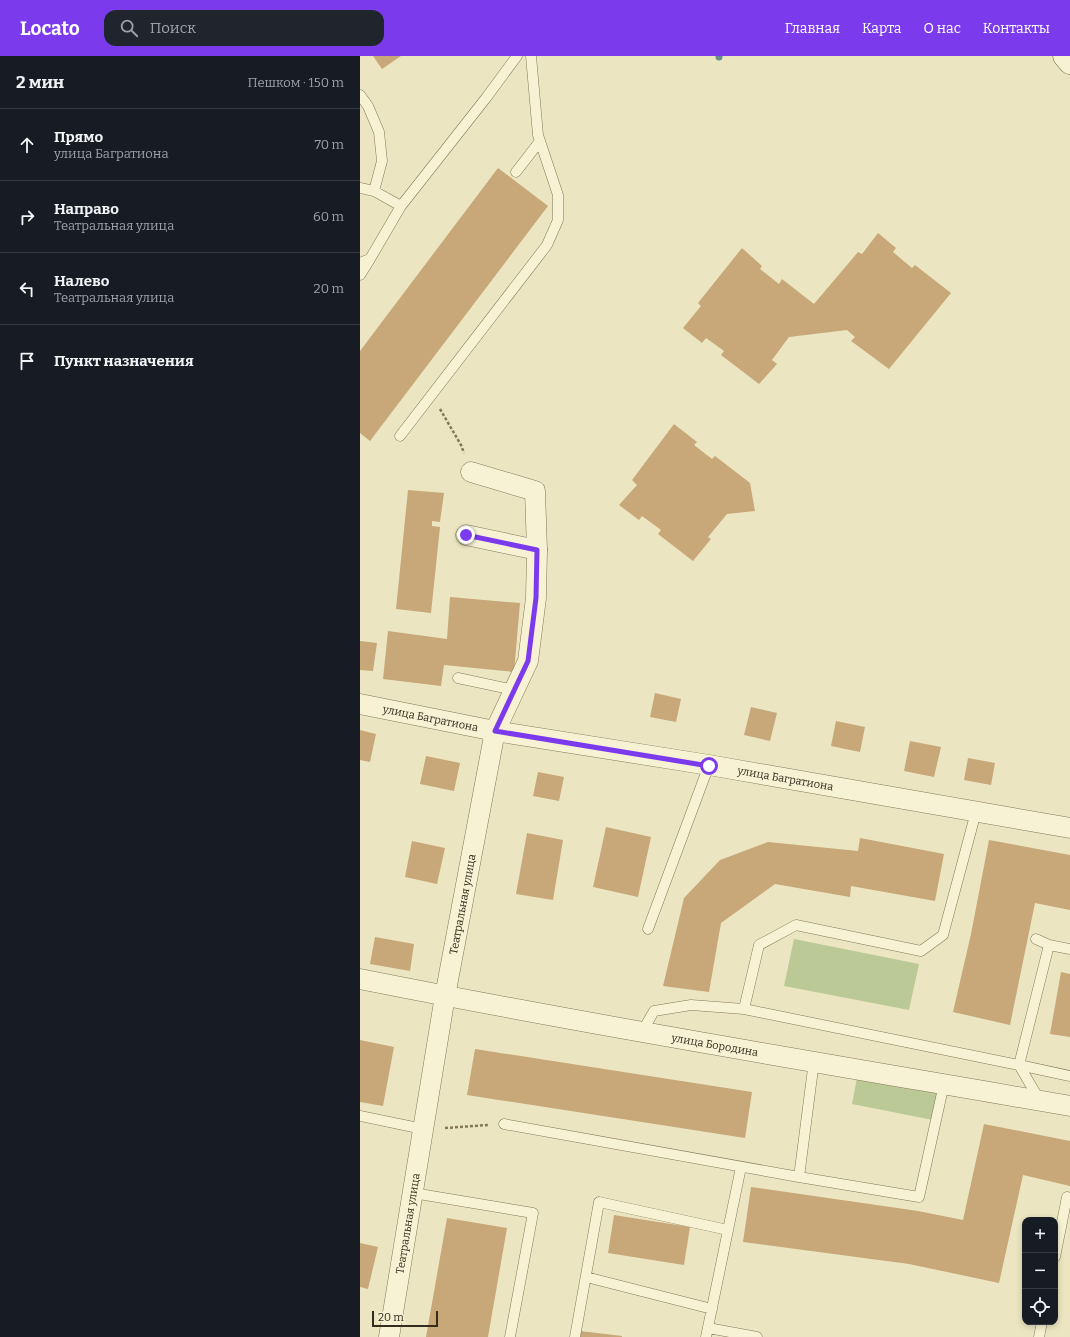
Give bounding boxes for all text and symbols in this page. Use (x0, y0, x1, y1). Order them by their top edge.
search box (104, 10, 384, 46)
text: Locato (20, 17, 80, 40)
icon: search (118, 17, 140, 39)
text: Поиск (150, 19, 196, 37)
text: Главная (785, 20, 840, 37)
text: Карта (862, 20, 901, 37)
text: О нас (923, 20, 961, 37)
text: Контакты (983, 20, 1050, 37)
text: 2 мин (16, 72, 64, 93)
text: Пешком · 150 m (248, 75, 344, 90)
text: Прямо (54, 128, 103, 146)
icon: ahead (16, 134, 38, 156)
text: 70 m (314, 137, 344, 152)
text: улица Багратиона (54, 146, 169, 161)
text: Направо (54, 200, 119, 218)
icon: right (16, 206, 38, 228)
text: 60 m (313, 209, 344, 224)
text: Театральная улица (54, 218, 174, 233)
text: Налево (54, 272, 109, 290)
icon: left (16, 278, 38, 300)
text: 20 m (314, 281, 344, 296)
text: Театральная улица (54, 290, 174, 305)
icon: arrive (16, 350, 38, 372)
text: Пункт назначения (54, 352, 194, 370)
route end (457, 526, 475, 544)
street label: улица Багратиона (381, 702, 479, 734)
route start (700, 757, 718, 775)
street label: улица Багратиона (736, 763, 834, 793)
street label: Театральная улица (446, 853, 478, 955)
street label: улица Бородина (670, 1031, 759, 1059)
street label: Театральная улица (393, 1172, 422, 1275)
map controls (1022, 1217, 1058, 1325)
button: + (1022, 1217, 1058, 1253)
button: − (1022, 1253, 1058, 1289)
button: locate (1022, 1289, 1058, 1325)
scale bar (372, 1309, 438, 1328)
text: 20 m (378, 1311, 404, 1324)

